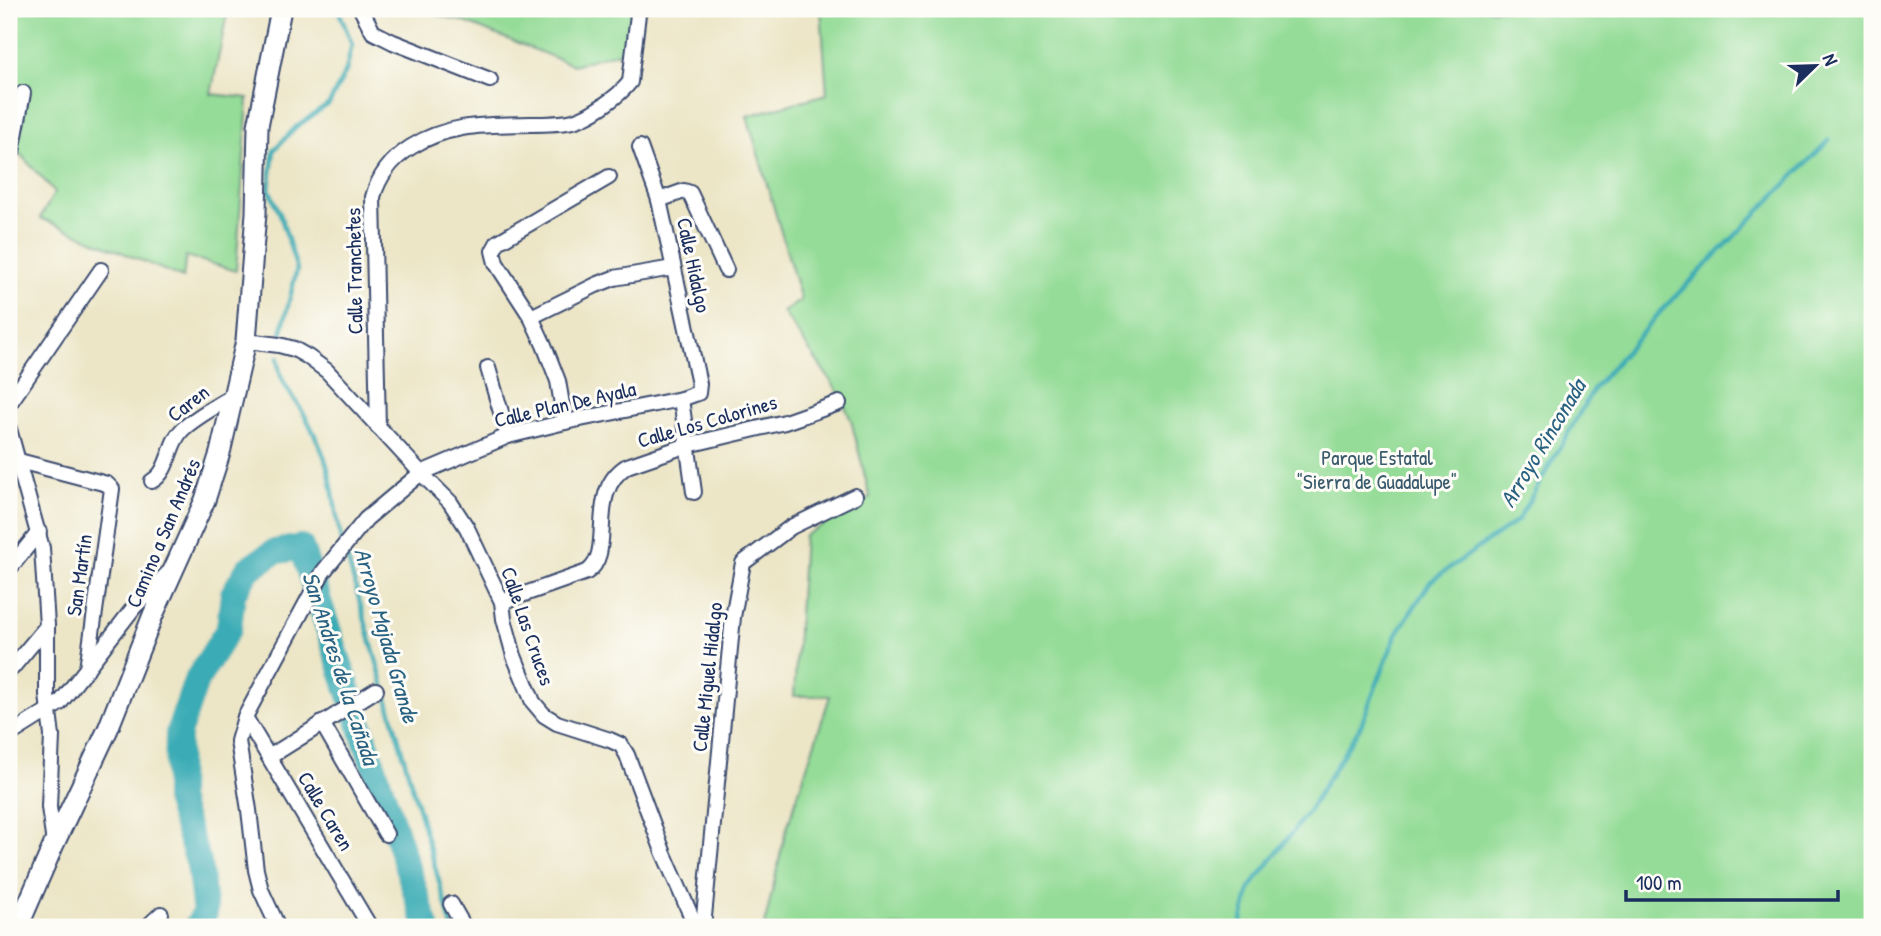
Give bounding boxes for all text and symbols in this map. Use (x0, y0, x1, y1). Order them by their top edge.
north arrow (1780, 32, 1850, 102)
text: N (1817, 50, 1845, 69)
street label: Calle Tranchetes (338, 207, 370, 335)
street label: Calle Hidalgo (670, 215, 718, 315)
water label: Arroyo Rinconada (1492, 372, 1594, 513)
street label: Calle Plan De Ayala (491, 374, 639, 434)
street label: Caren (161, 378, 215, 428)
street label: Calle Los Colorines (634, 387, 780, 455)
park label: Parque Estatal "Sierra de Guadalupe" (1297, 443, 1457, 496)
street label: Camino a San Andrés (119, 454, 207, 612)
street label: San Martín (59, 532, 99, 618)
water label: Arroyo Majada Grande (346, 544, 427, 727)
street label: Calle Las Cruces (494, 563, 562, 689)
water label: San Andres de la Cañada (295, 568, 387, 770)
street label: Calle Miguel Hidalgo (685, 601, 729, 753)
street label: Calle Caren (291, 766, 361, 856)
scale bar (1626, 859, 1837, 903)
text: 100 m (1636, 868, 1682, 897)

